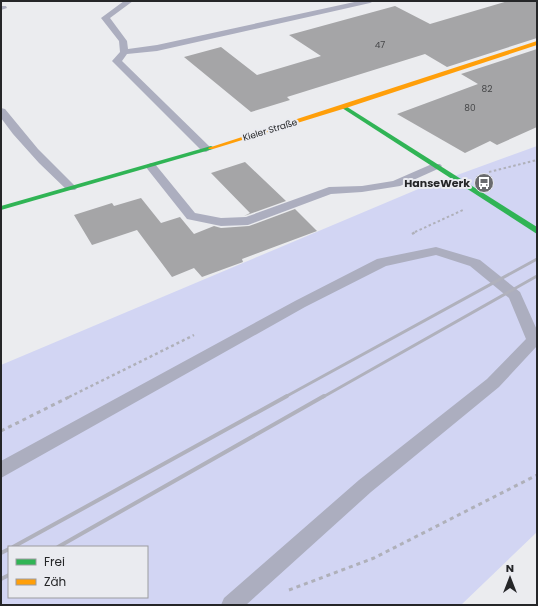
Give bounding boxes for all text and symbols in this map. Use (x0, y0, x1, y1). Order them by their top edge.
house number: 47 (375, 39, 385, 51)
house number: 82 (482, 83, 492, 95)
house number: 80 (464, 102, 476, 114)
street label: Kieler Straße (241, 116, 299, 144)
bus stop icon: HanseWerk (473, 172, 495, 194)
place label: HanseWerk (404, 175, 470, 191)
legend (8, 546, 148, 598)
text: Frei (44, 553, 65, 570)
north arrow (490, 558, 530, 598)
text: N (506, 560, 514, 576)
text: Zäh (44, 573, 66, 590)

